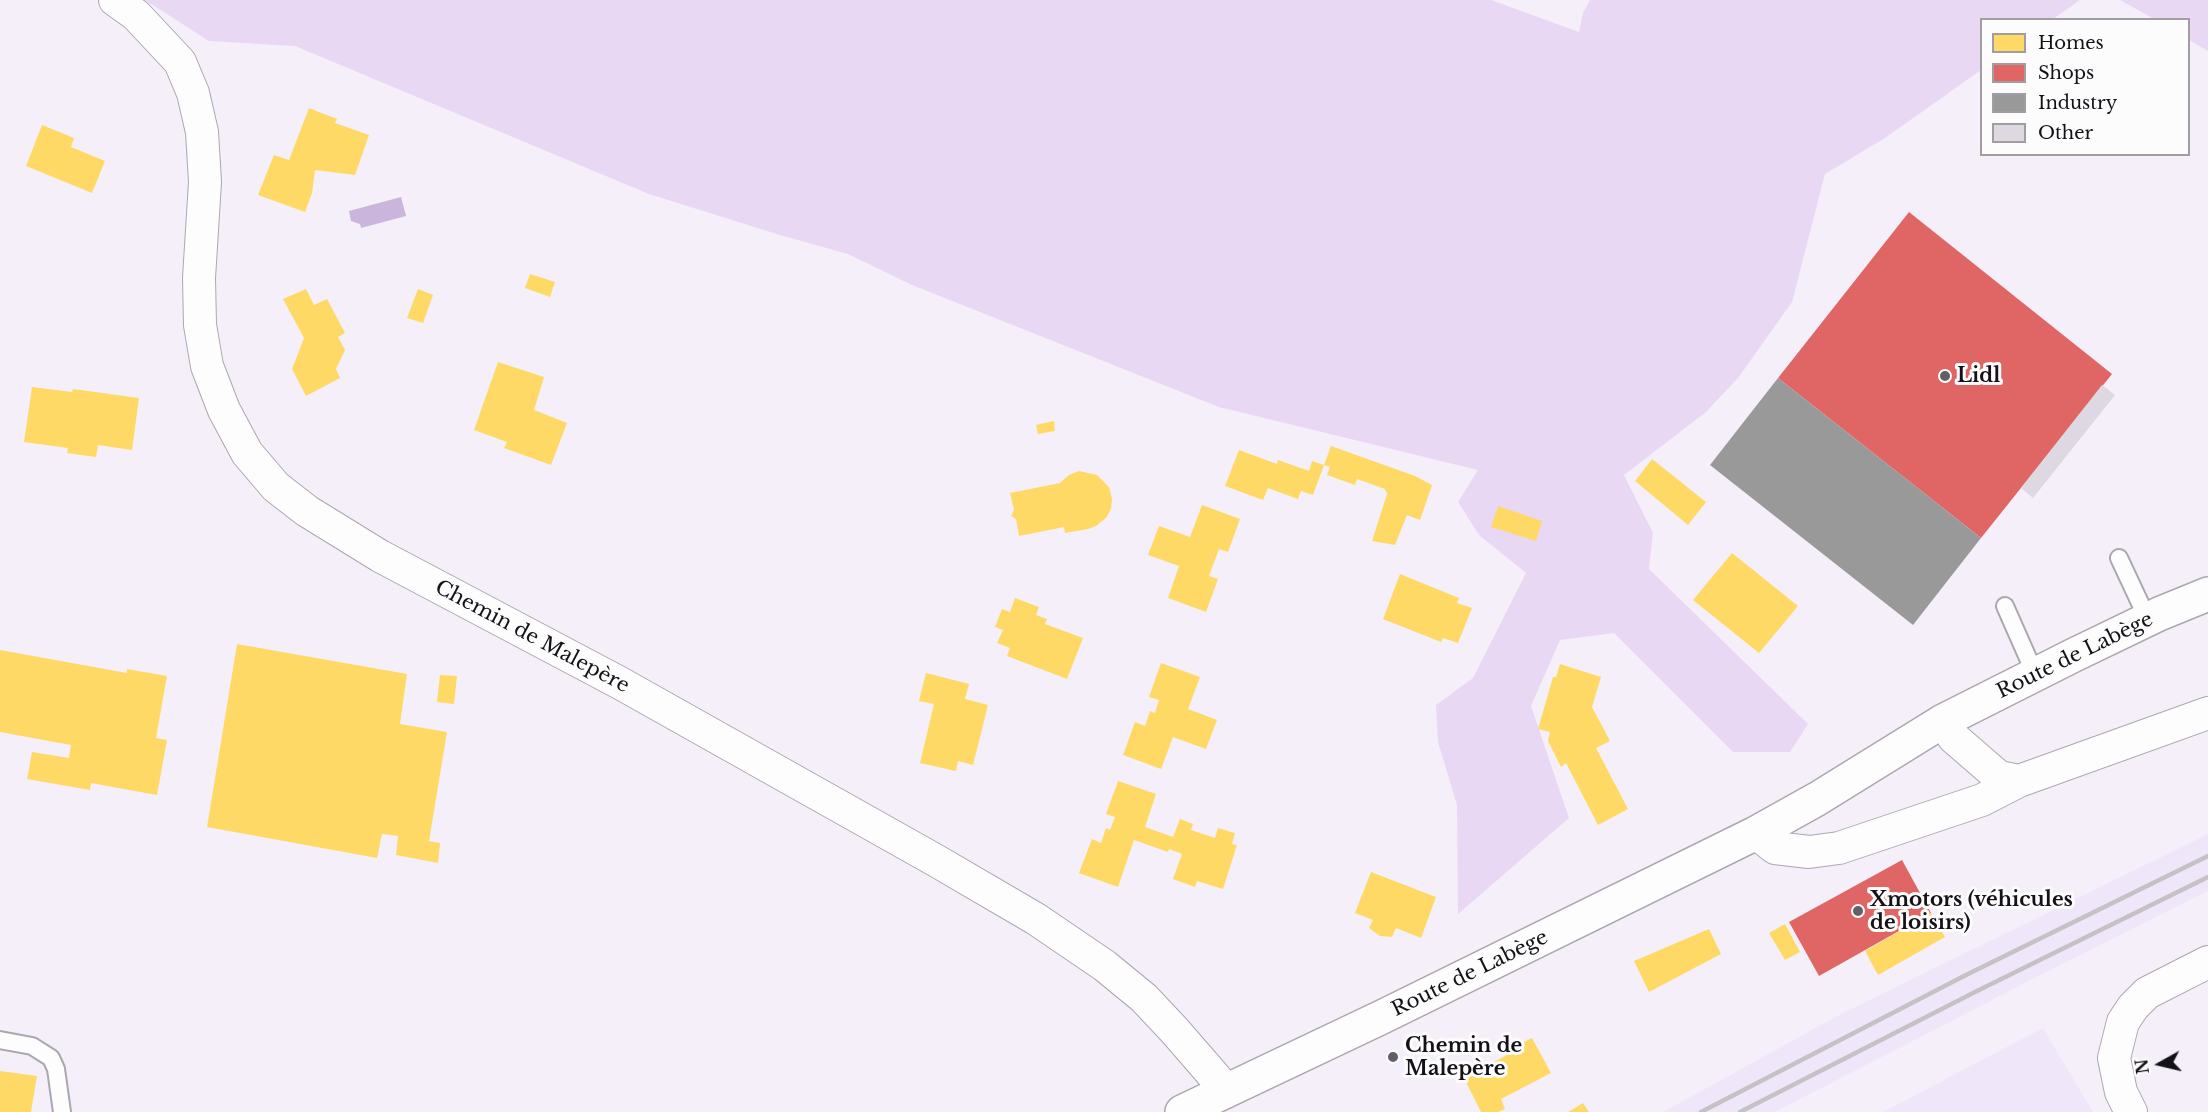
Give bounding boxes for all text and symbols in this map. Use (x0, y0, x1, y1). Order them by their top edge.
legend (1980, 18, 2190, 156)
text: Homes (2038, 32, 2104, 54)
text: Shops (2038, 62, 2094, 84)
text: Industry (2038, 92, 2117, 114)
text: Other (2038, 122, 2093, 144)
place label: Lidl (1957, 364, 2000, 388)
marker: Lidl (1938, 369, 1952, 383)
street label: Chemin de Malepère (431, 576, 633, 698)
street label: Route de Labège (1993, 608, 2157, 704)
place label: Xmotors (véhicules de loisirs) (1870, 888, 2073, 935)
marker: Xmotors (véhicules de loisirs) (1851, 904, 1865, 918)
street label: Route de Labège (1388, 926, 1552, 1022)
place label: Chemin de Malepère (1405, 1034, 1522, 1081)
north arrow (2130, 1034, 2190, 1094)
marker: Chemin de Malepère (1386, 1050, 1400, 1064)
text: N (2131, 1058, 2153, 1075)

